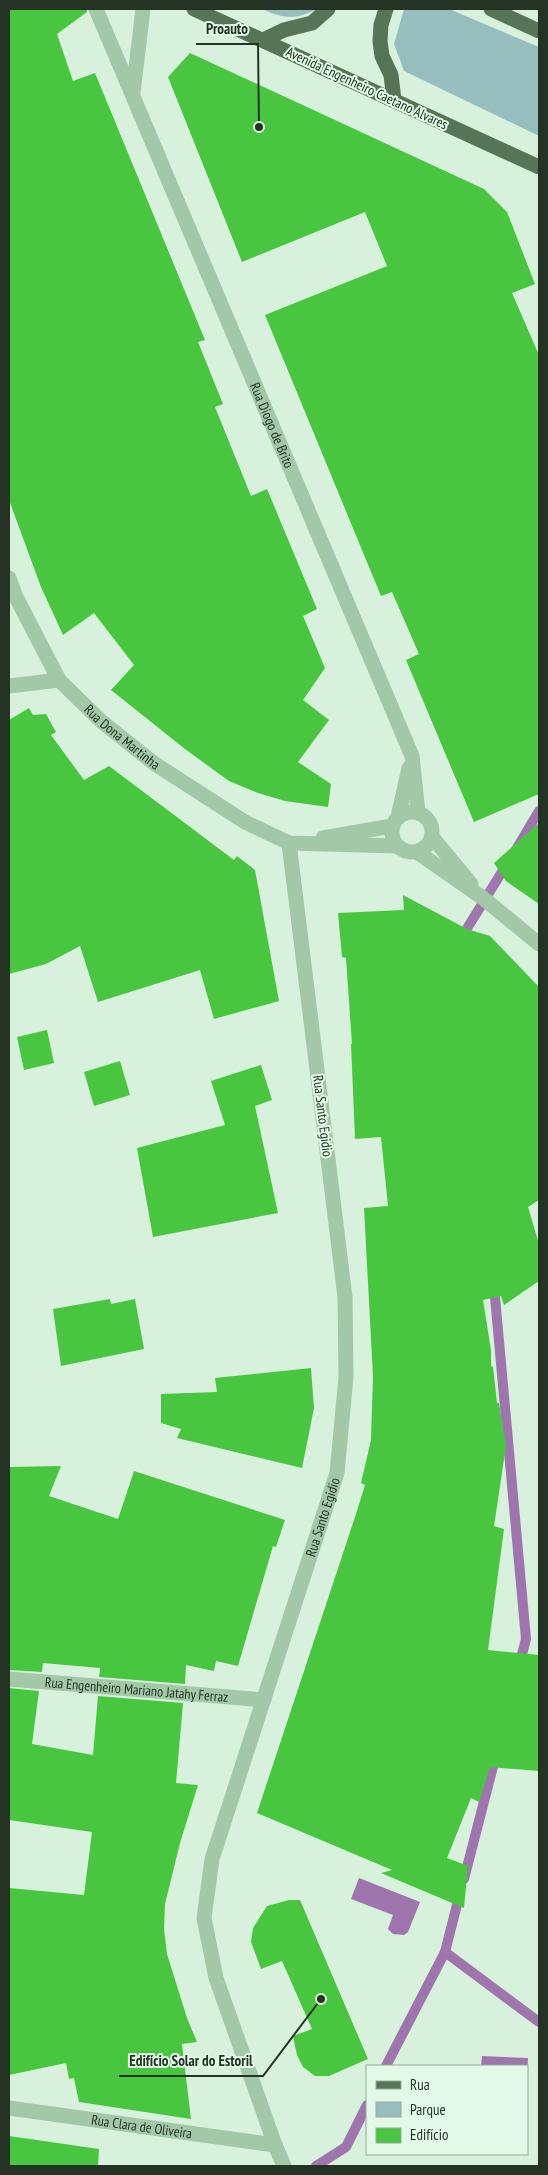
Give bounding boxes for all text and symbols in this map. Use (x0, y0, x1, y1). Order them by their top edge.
callout: Proauto (196, 14, 258, 44)
text: Proauto (206, 19, 248, 38)
street label: Avenida Engenheiro Caetano Alvares (283, 43, 451, 134)
street label: Rua Diogo de Brito (246, 380, 298, 471)
street label: Rua Dona Martinha (80, 701, 163, 774)
street label: Rua Santo Egidio (309, 1074, 337, 1158)
street label: Rua Santo Egidio (301, 1475, 344, 1559)
street label: Rua Engenheiro Mariano Jatahy Ferraz (44, 1673, 229, 1706)
callout: Edifício Solar do Estoril (119, 2046, 263, 2076)
text: Edifício Solar do Estoril (129, 2051, 253, 2070)
legend (366, 2065, 528, 2155)
text: Rua (410, 2075, 430, 2094)
text: Parque (410, 2100, 446, 2119)
street label: Rua Clara de Oliveira (90, 2111, 193, 2142)
text: Edifício (410, 2125, 448, 2144)

